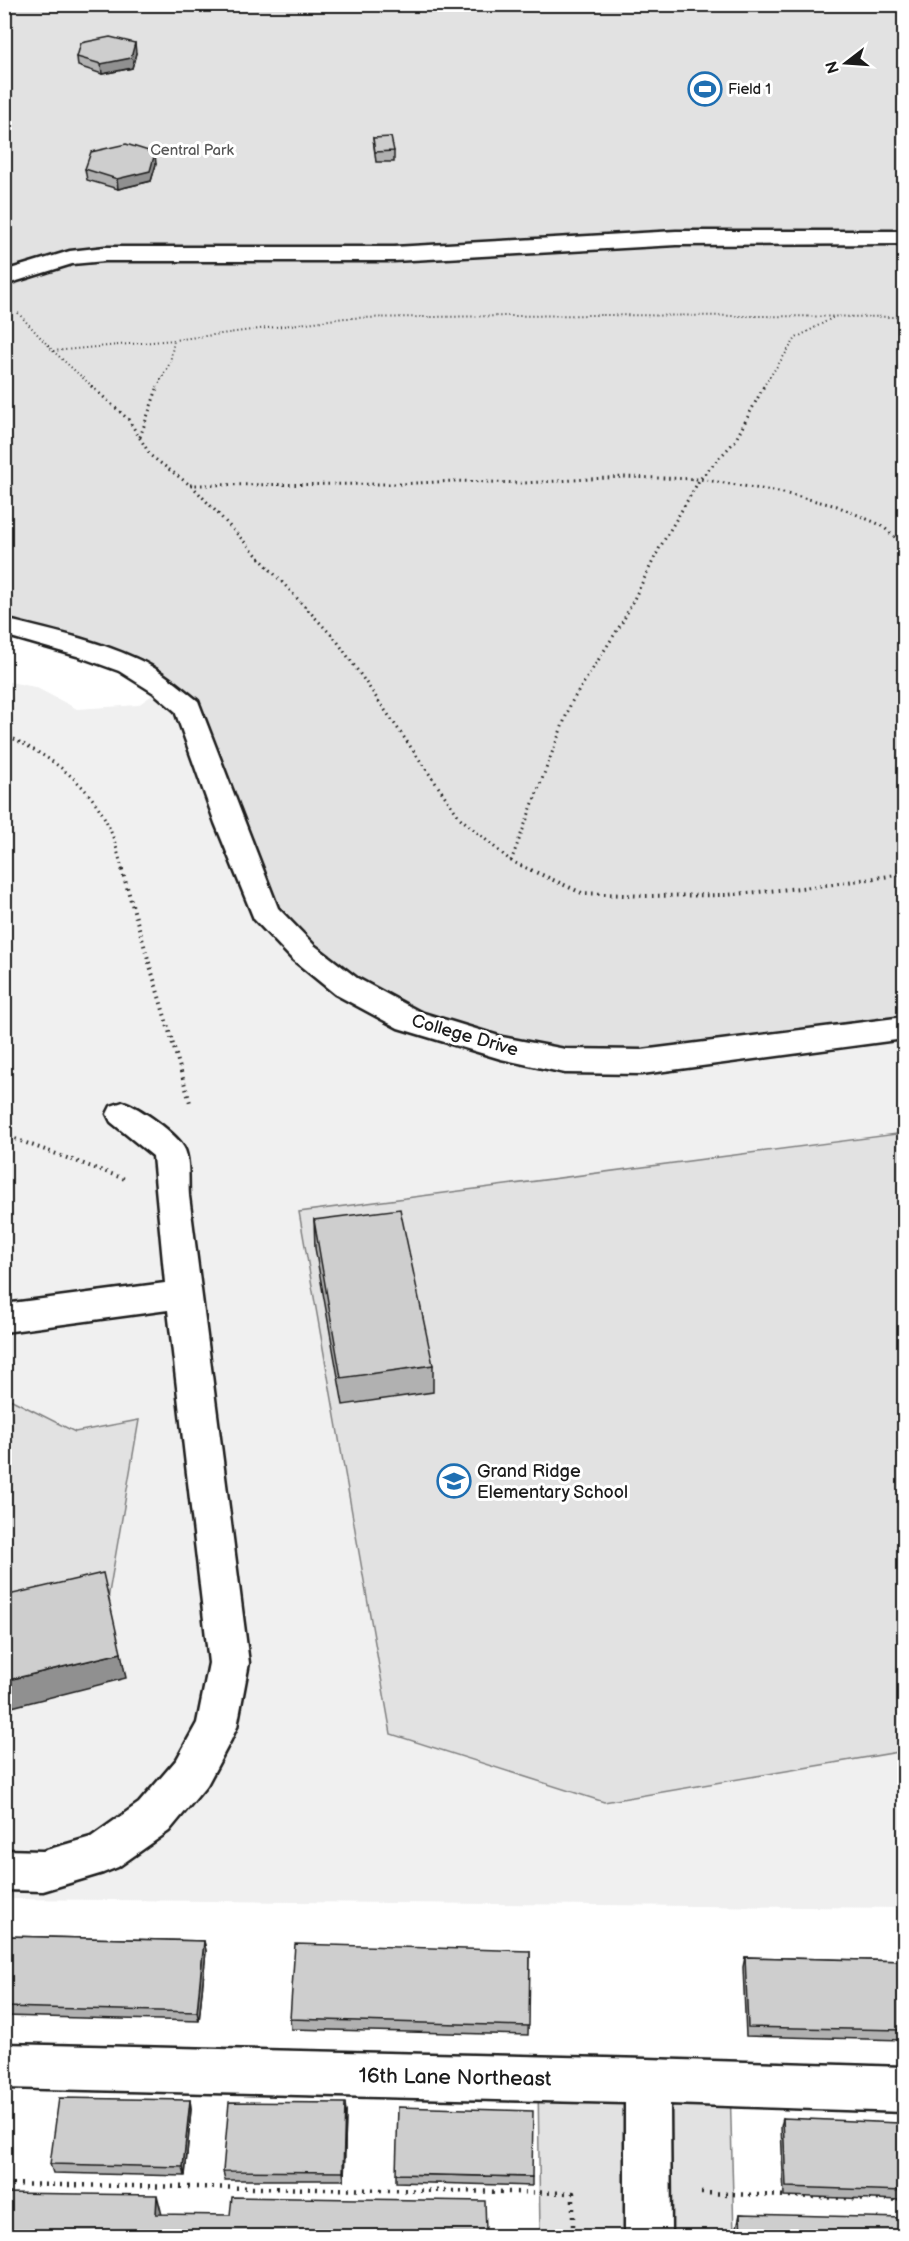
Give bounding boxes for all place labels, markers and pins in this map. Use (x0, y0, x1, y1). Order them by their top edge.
sports icon: Field 1 (687, 71, 723, 107)
place label: Field 1 (728, 80, 771, 99)
place label: Grand Ridge Elementary School (477, 1461, 628, 1503)
school or university icon: Grand Ridge Elementary School (436, 1463, 472, 1499)

